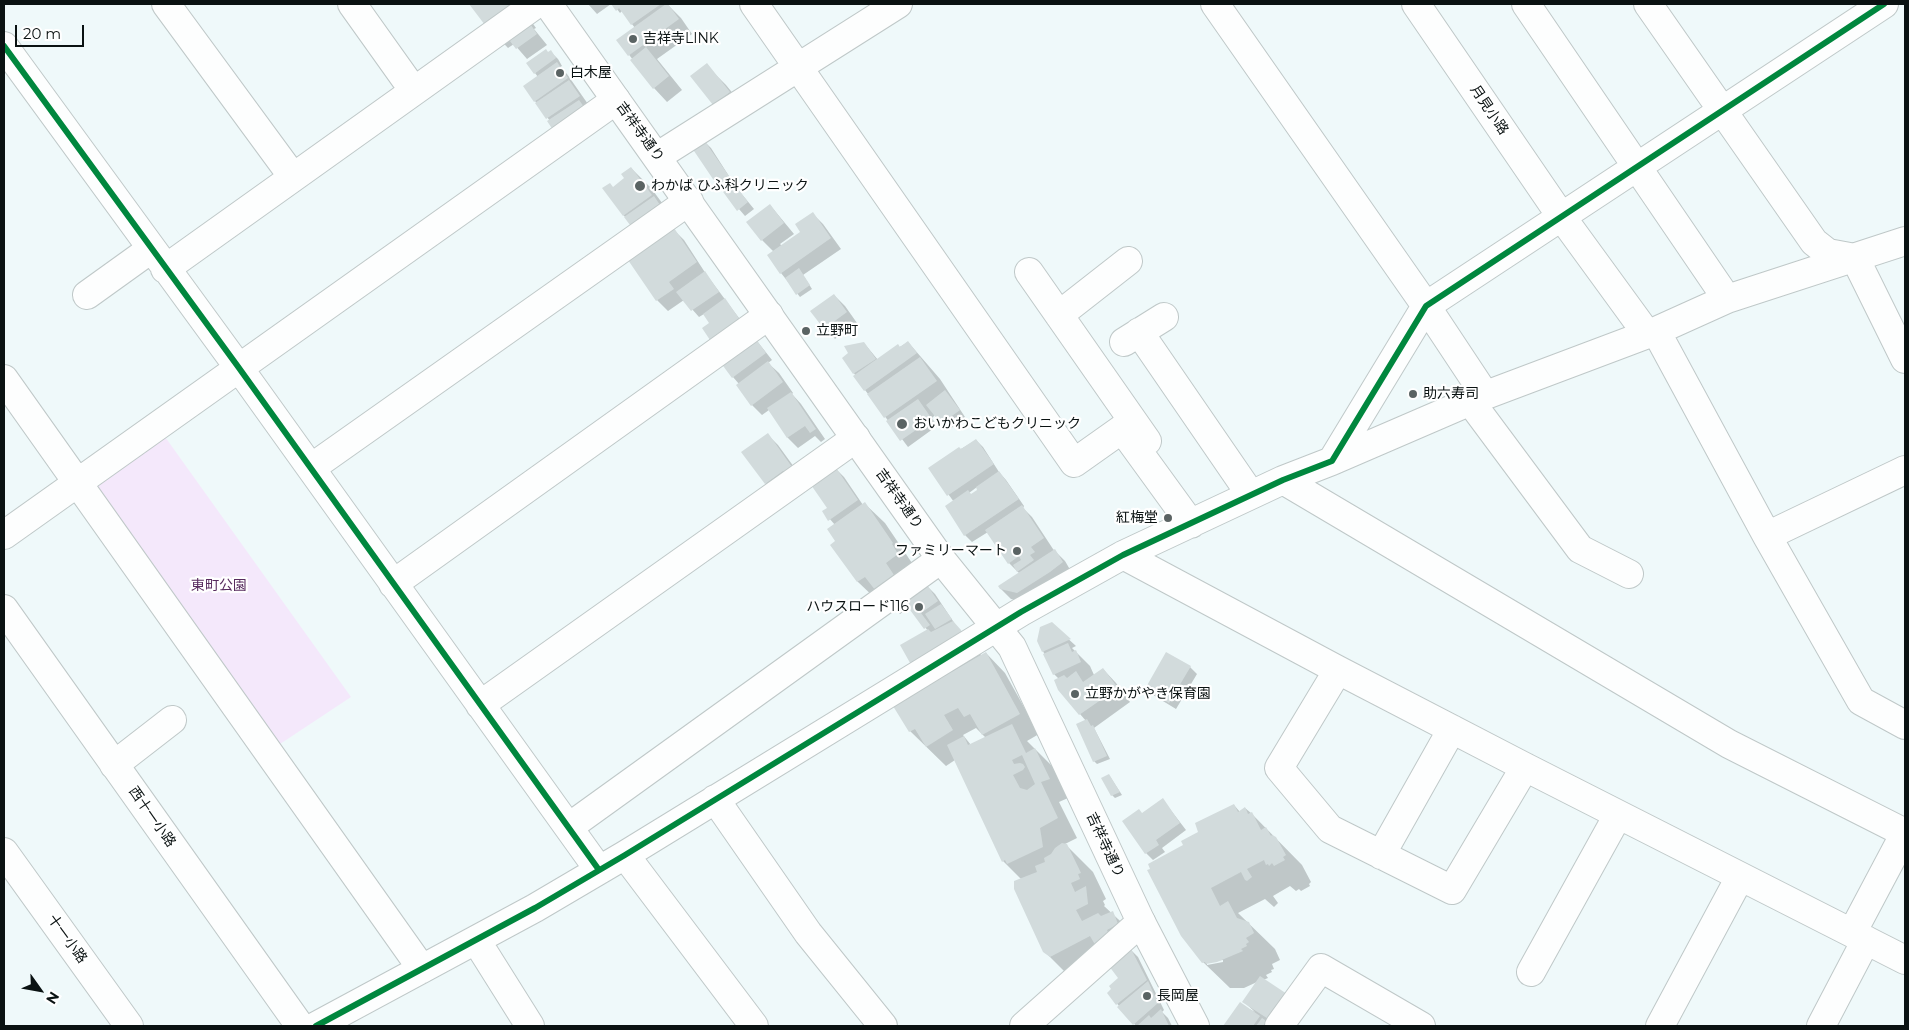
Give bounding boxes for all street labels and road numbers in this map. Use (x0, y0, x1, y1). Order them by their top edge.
street label: 月見小路 (1466, 82, 1512, 138)
street label: 吉祥寺通り (613, 99, 667, 165)
street label: 吉祥寺通り (872, 466, 926, 532)
street label: 西十一小路 (125, 784, 179, 850)
street label: 吉祥寺通り (1083, 810, 1127, 880)
street label: 十一小路 (44, 911, 90, 967)

